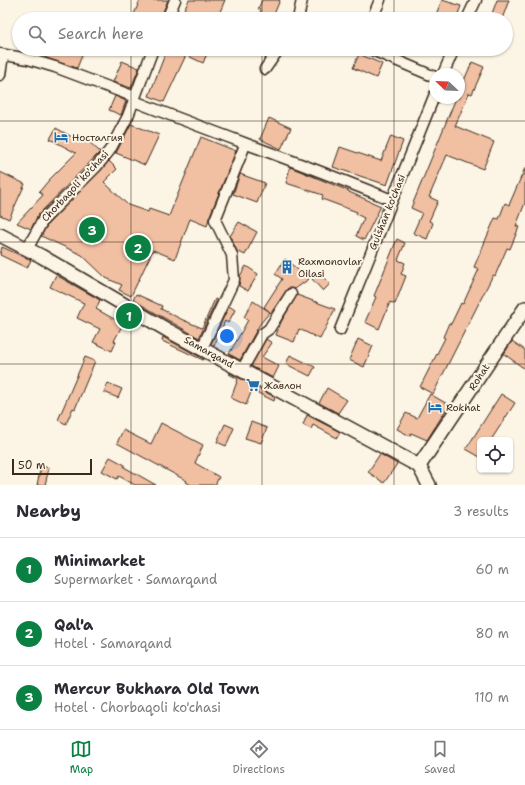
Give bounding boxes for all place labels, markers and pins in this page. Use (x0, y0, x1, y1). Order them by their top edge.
hotel icon: Носталгия (53, 129, 69, 145)
place label: Носталгия (72, 131, 123, 144)
pin: 3 (79, 215, 105, 245)
pin: 2 (125, 233, 151, 263)
place label: Raxmonovlar Oilasi (298, 255, 362, 280)
building icon: Raxmonovlar Oilasi (279, 259, 295, 275)
pin: 1 (116, 301, 142, 331)
supermarket icon: Жавлон (245, 377, 261, 393)
place label: Жавлон (264, 379, 302, 392)
hotel icon: Rokhat (427, 399, 443, 415)
place label: Rokhat (446, 401, 481, 414)

